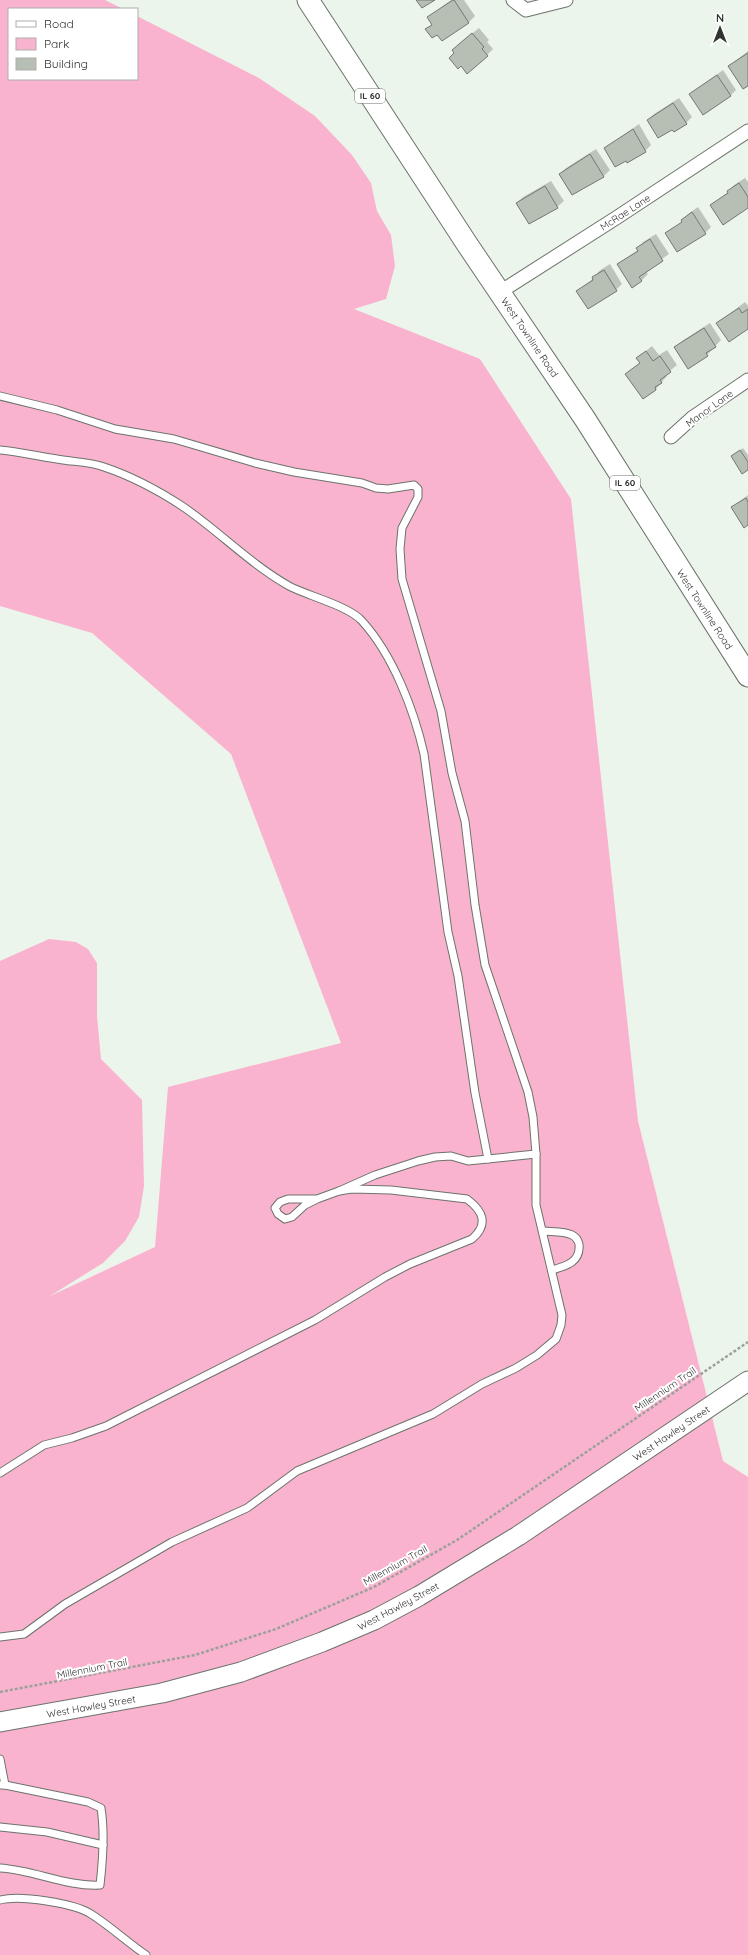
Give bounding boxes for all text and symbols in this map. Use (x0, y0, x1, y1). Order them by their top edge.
legend (8, 8, 138, 80)
north arrow (700, 8, 740, 48)
text: N (716, 11, 724, 25)
text: Road (44, 16, 74, 31)
text: Park (44, 36, 69, 51)
text: Building (44, 56, 88, 71)
road number: IL 60 (355, 89, 385, 103)
street label: McRae Lane (598, 191, 653, 234)
street label: West Townline Road (498, 295, 561, 380)
street label: Manor Lane (683, 387, 736, 430)
road number: IL 60 (610, 476, 640, 490)
street label: West Townline Road (674, 566, 736, 652)
street label: Millennium Trail (632, 1364, 699, 1415)
street label: West Hawley Street (630, 1402, 713, 1464)
street label: Millennium Trail (361, 1542, 430, 1588)
street label: West Hawley Street (355, 1579, 442, 1633)
street label: Millennium Trail (56, 1655, 128, 1682)
street label: West Hawley Street (46, 1692, 137, 1721)

